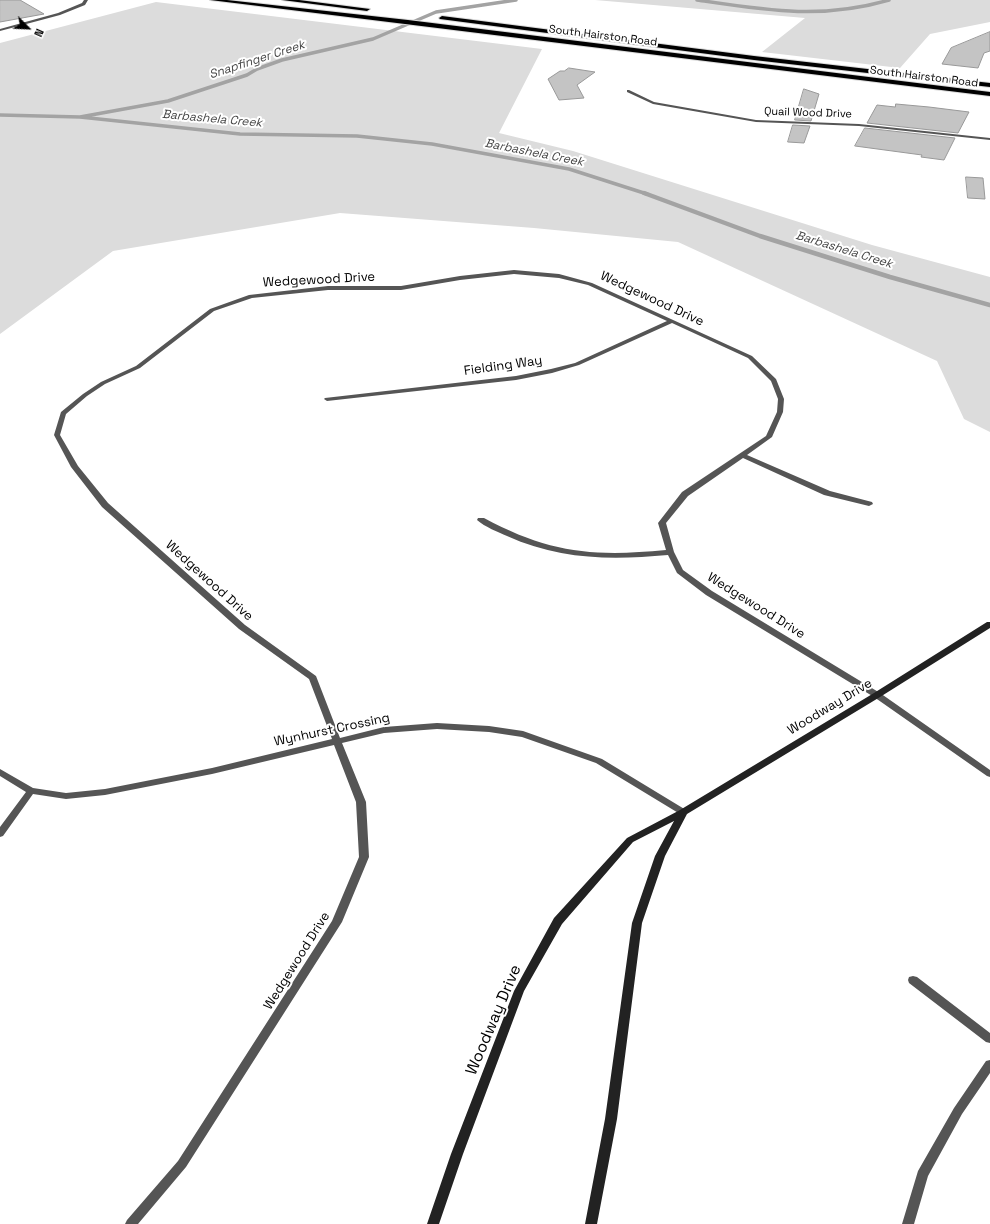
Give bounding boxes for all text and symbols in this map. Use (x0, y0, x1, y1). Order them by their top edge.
north arrow (8, 8, 48, 48)
street label: South Hairston Road (548, 23, 658, 49)
text: N (31, 27, 47, 39)
water label: Snapfinger Creek (207, 38, 307, 82)
street label: South Hairston Road (869, 64, 979, 90)
street label: Quail Wood Drive (764, 105, 852, 121)
water label: Barbashela Creek (161, 107, 263, 131)
water label: Barbashela Creek (483, 136, 585, 170)
water label: Barbashela Creek (794, 228, 894, 272)
street label: Wedgewood Drive (598, 268, 706, 330)
street label: Wedgewood Drive (262, 269, 376, 291)
street label: Fielding Way (463, 353, 543, 379)
street label: Wedgewood Drive (162, 538, 256, 624)
street label: Wedgewood Drive (704, 570, 808, 642)
street label: Woodway Drive (785, 676, 875, 738)
street label: Wynhurst Crossing (273, 710, 391, 750)
street label: Wedgewood Drive (261, 909, 333, 1013)
street label: Woodway Drive (462, 962, 526, 1078)

